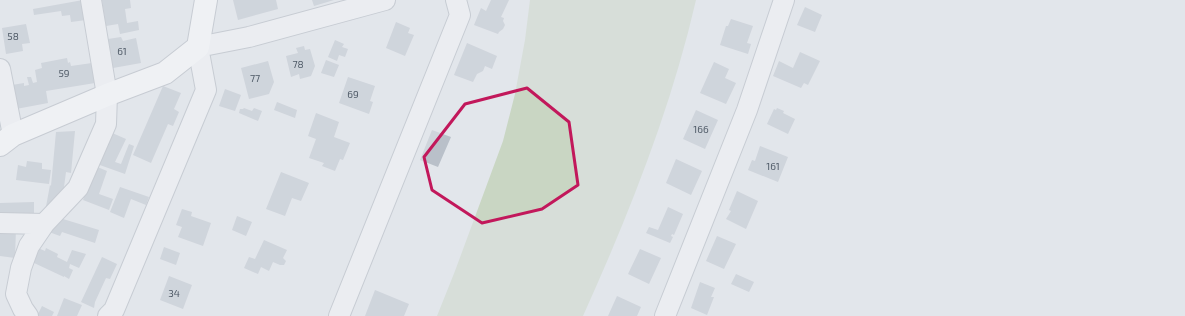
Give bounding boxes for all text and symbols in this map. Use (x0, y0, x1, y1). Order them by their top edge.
house number: 58 (7, 30, 19, 42)
house number: 61 (117, 45, 127, 57)
house number: 78 (292, 58, 304, 70)
house number: 59 (58, 67, 70, 79)
house number: 77 (250, 72, 260, 84)
house number: 69 (347, 88, 359, 100)
house number: 166 (693, 123, 709, 135)
house number: 161 (766, 160, 780, 172)
house number: 34 (168, 287, 180, 299)

